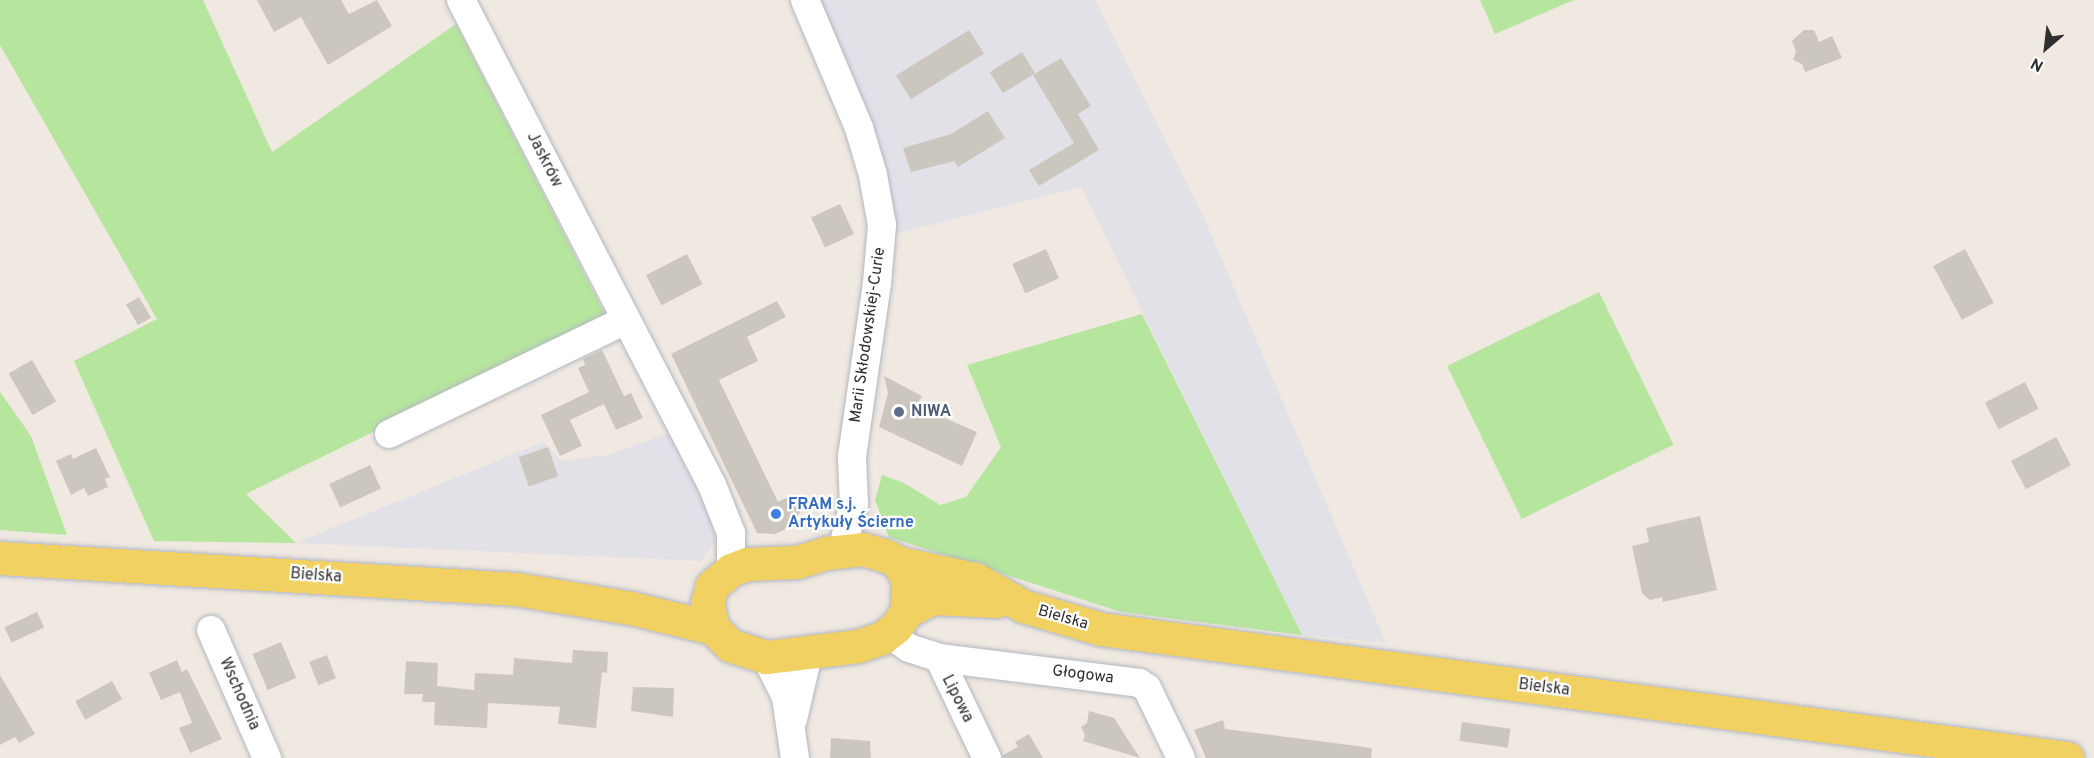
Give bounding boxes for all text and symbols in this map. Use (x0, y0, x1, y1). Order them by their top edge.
north arrow (2016, 18, 2076, 78)
text: N (2028, 52, 2047, 75)
street label: Jaskrów (522, 129, 566, 191)
street label: Marii Skłodowskiej-Curie (846, 246, 890, 424)
place label: NIWA (911, 402, 951, 422)
marker: NIWA (892, 405, 906, 419)
place label: FRAM s.j. Artykuły Ścierne (788, 495, 914, 533)
marker: FRAM s.j. Artykuły Ścierne (769, 507, 783, 521)
street label: Bielska (290, 565, 342, 587)
street label: Bielska (1036, 602, 1090, 634)
street label: Wschodnia (214, 655, 264, 733)
street label: Głogowa (1051, 662, 1115, 688)
street label: Lipowa (937, 672, 977, 726)
street label: Bielska (1517, 675, 1571, 701)

